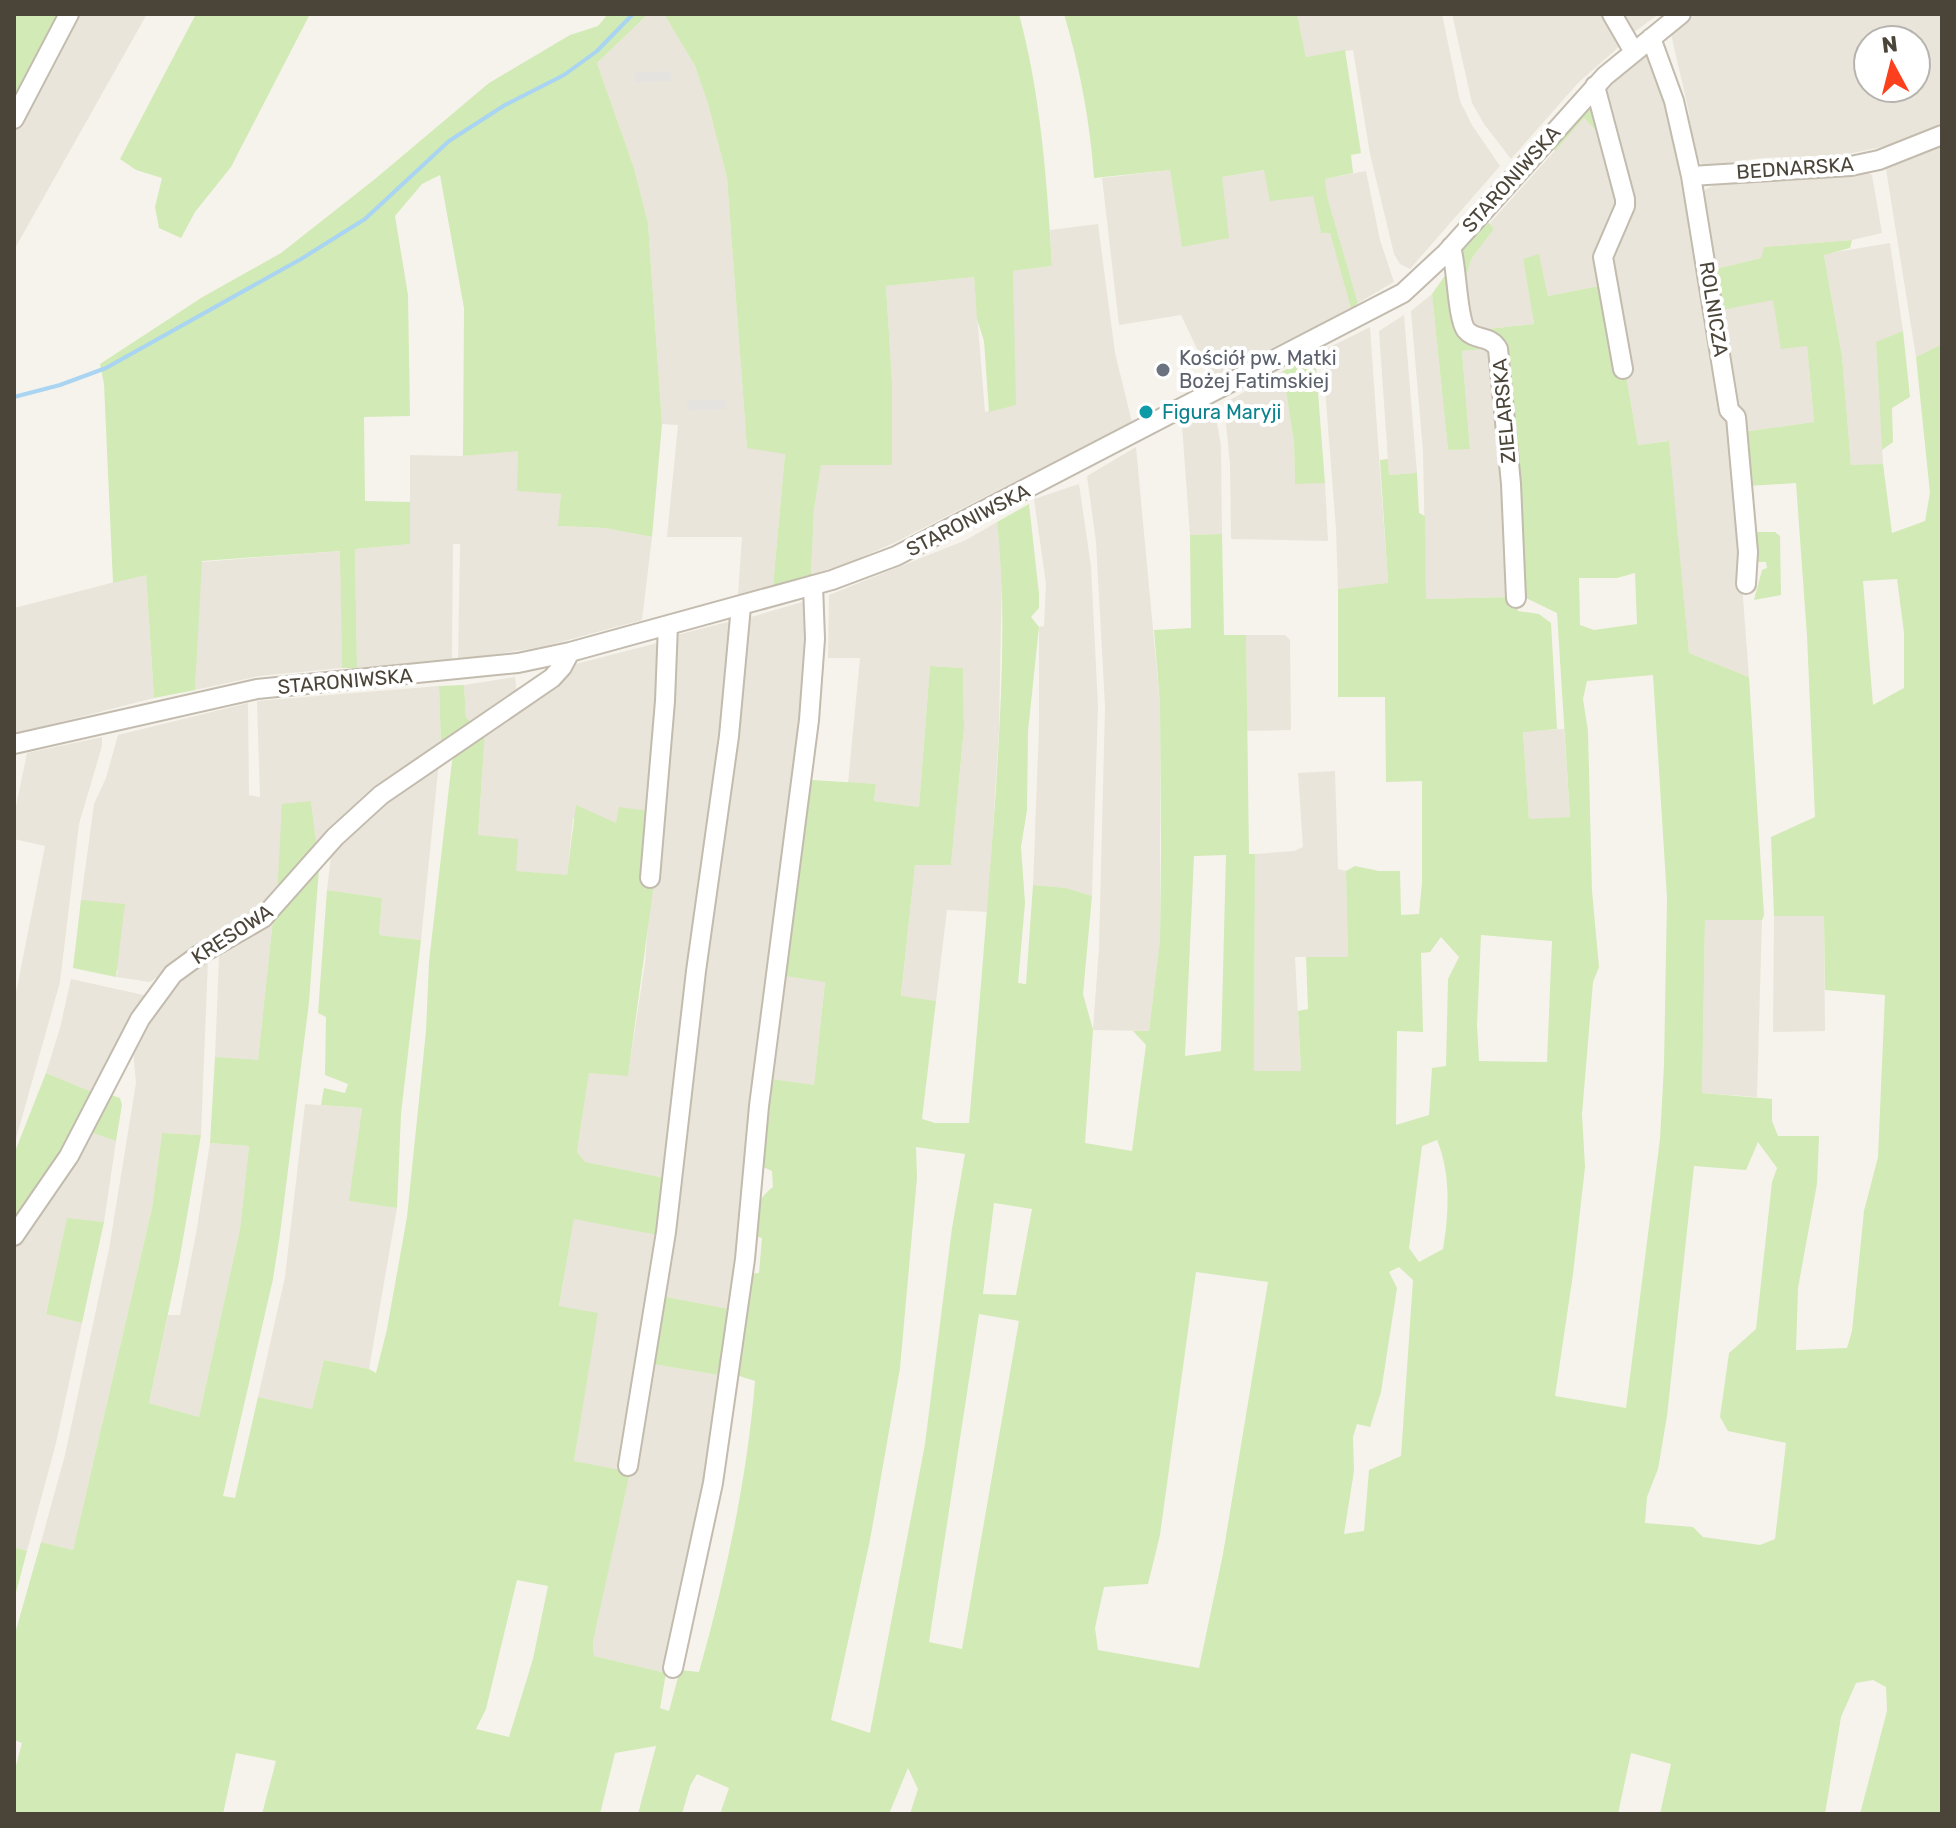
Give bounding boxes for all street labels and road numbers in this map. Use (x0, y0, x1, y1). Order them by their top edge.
street label: STARONIWSKA (1457, 121, 1565, 237)
street label: BEDNARSKA (1736, 152, 1854, 184)
street label: ROLNICZA (1695, 260, 1733, 358)
street label: ZIELARSKA (1487, 358, 1521, 464)
street label: STARONIWSKA (902, 479, 1034, 561)
street label: STARONIWSKA (276, 663, 414, 699)
street label: KRESOWA (187, 899, 277, 969)

